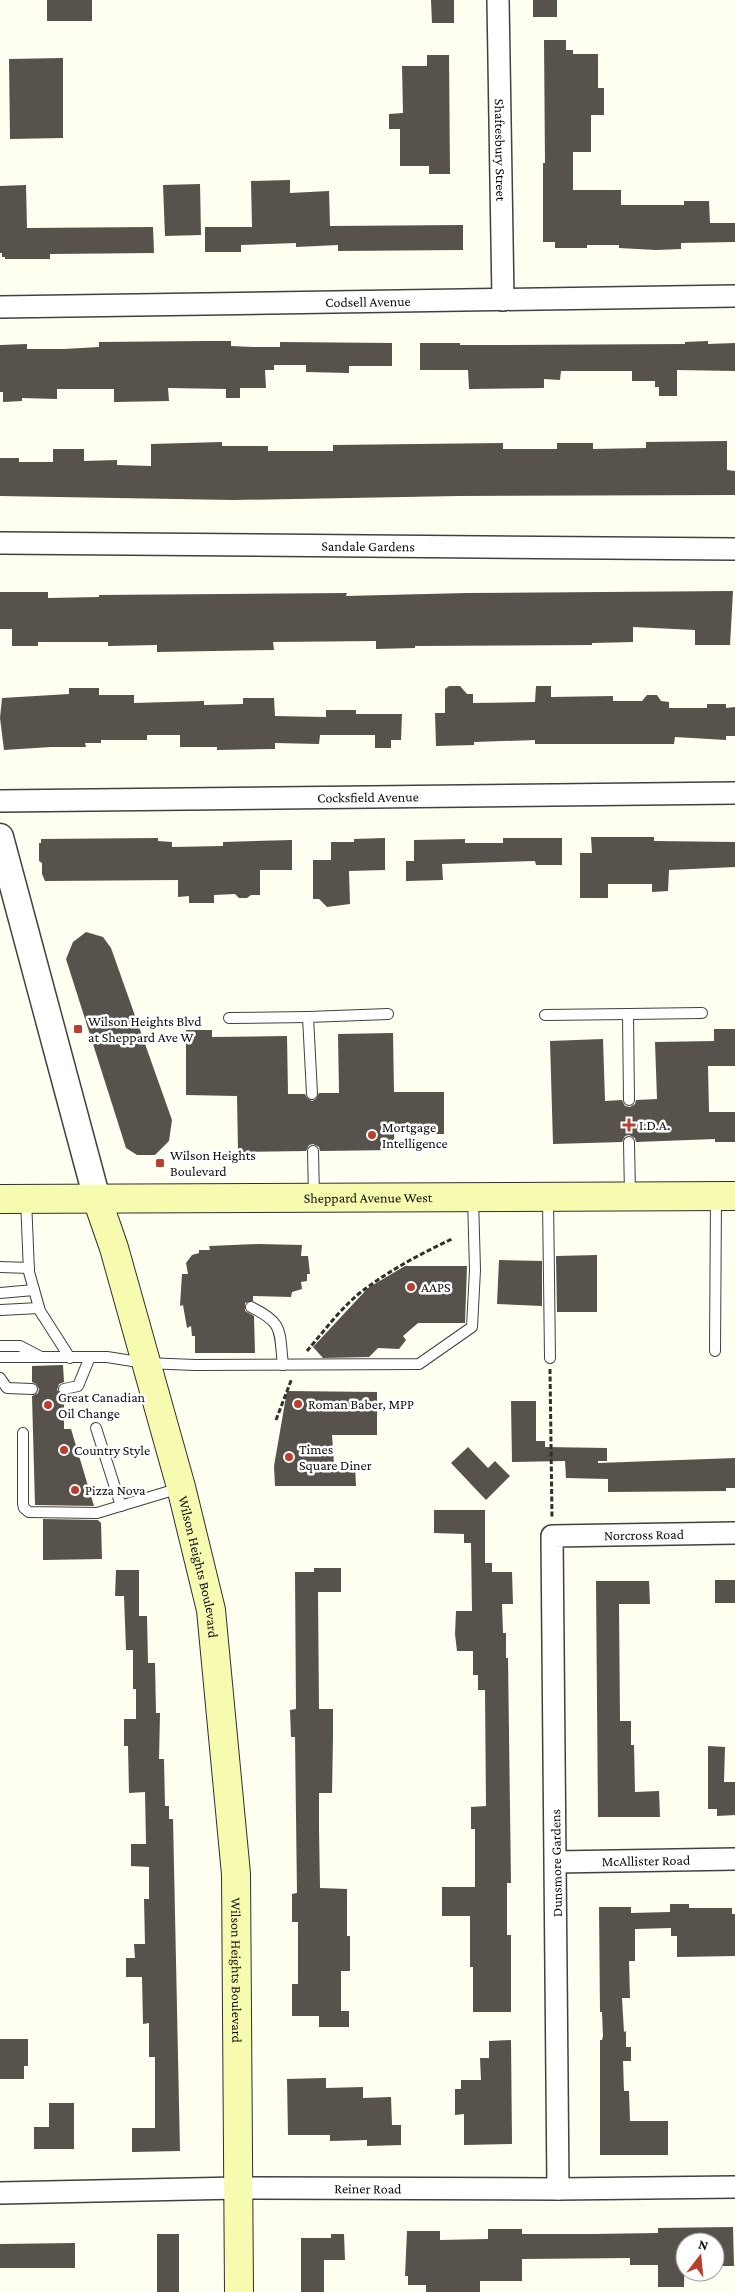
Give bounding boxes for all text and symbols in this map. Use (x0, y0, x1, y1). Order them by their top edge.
street label: Shaftesbury Street (492, 99, 509, 202)
street label: Codsell Avenue (325, 293, 411, 310)
street label: Sandale Gardens (321, 538, 415, 554)
street label: Cocksfield Avenue (317, 788, 419, 806)
place label: Wilson Heights Blvd at Sheppard Ave W (88, 1013, 202, 1045)
marker: Wilson Heights Blvd at Sheppard Ave W (72, 1023, 84, 1035)
place label: I.D.A. (639, 1117, 670, 1133)
place label: Mortgage Intelligence (382, 1119, 448, 1151)
marker: I.D.A. (623, 1119, 635, 1131)
marker: Mortgage Intelligence (366, 1129, 378, 1141)
place label: Wilson Heights Boulevard (170, 1147, 256, 1179)
marker: Wilson Heights Boulevard (154, 1157, 166, 1169)
street label: Sheppard Avenue West (304, 1189, 433, 1206)
place label: AAPS (421, 1279, 451, 1295)
marker: AAPS (405, 1281, 417, 1293)
place label: Great Canadian Oil Change (58, 1389, 146, 1421)
place label: Roman Baber, MPP (308, 1396, 414, 1412)
marker: Roman Baber, MPP (292, 1398, 304, 1410)
marker: Great Canadian Oil Change (42, 1399, 54, 1411)
place label: Times Square Diner (299, 1441, 372, 1473)
place label: Country Style (74, 1442, 150, 1458)
marker: Country Style (58, 1444, 70, 1456)
marker: Times Square Diner (283, 1451, 295, 1463)
place label: Pizza Nova (85, 1482, 146, 1498)
marker: Pizza Nova (69, 1484, 81, 1496)
street label: Wilson Heights Boulevard (175, 1494, 222, 1639)
street label: Norcross Road (604, 1526, 685, 1543)
street label: Dunsmore Gardens (547, 1809, 565, 1917)
street label: McAllister Road (602, 1852, 691, 1869)
street label: Wilson Heights Boulevard (228, 1897, 245, 2043)
street label: Reiner Road (334, 2180, 402, 2197)
north arrow (675, 2232, 725, 2282)
text: N (697, 2235, 711, 2254)

